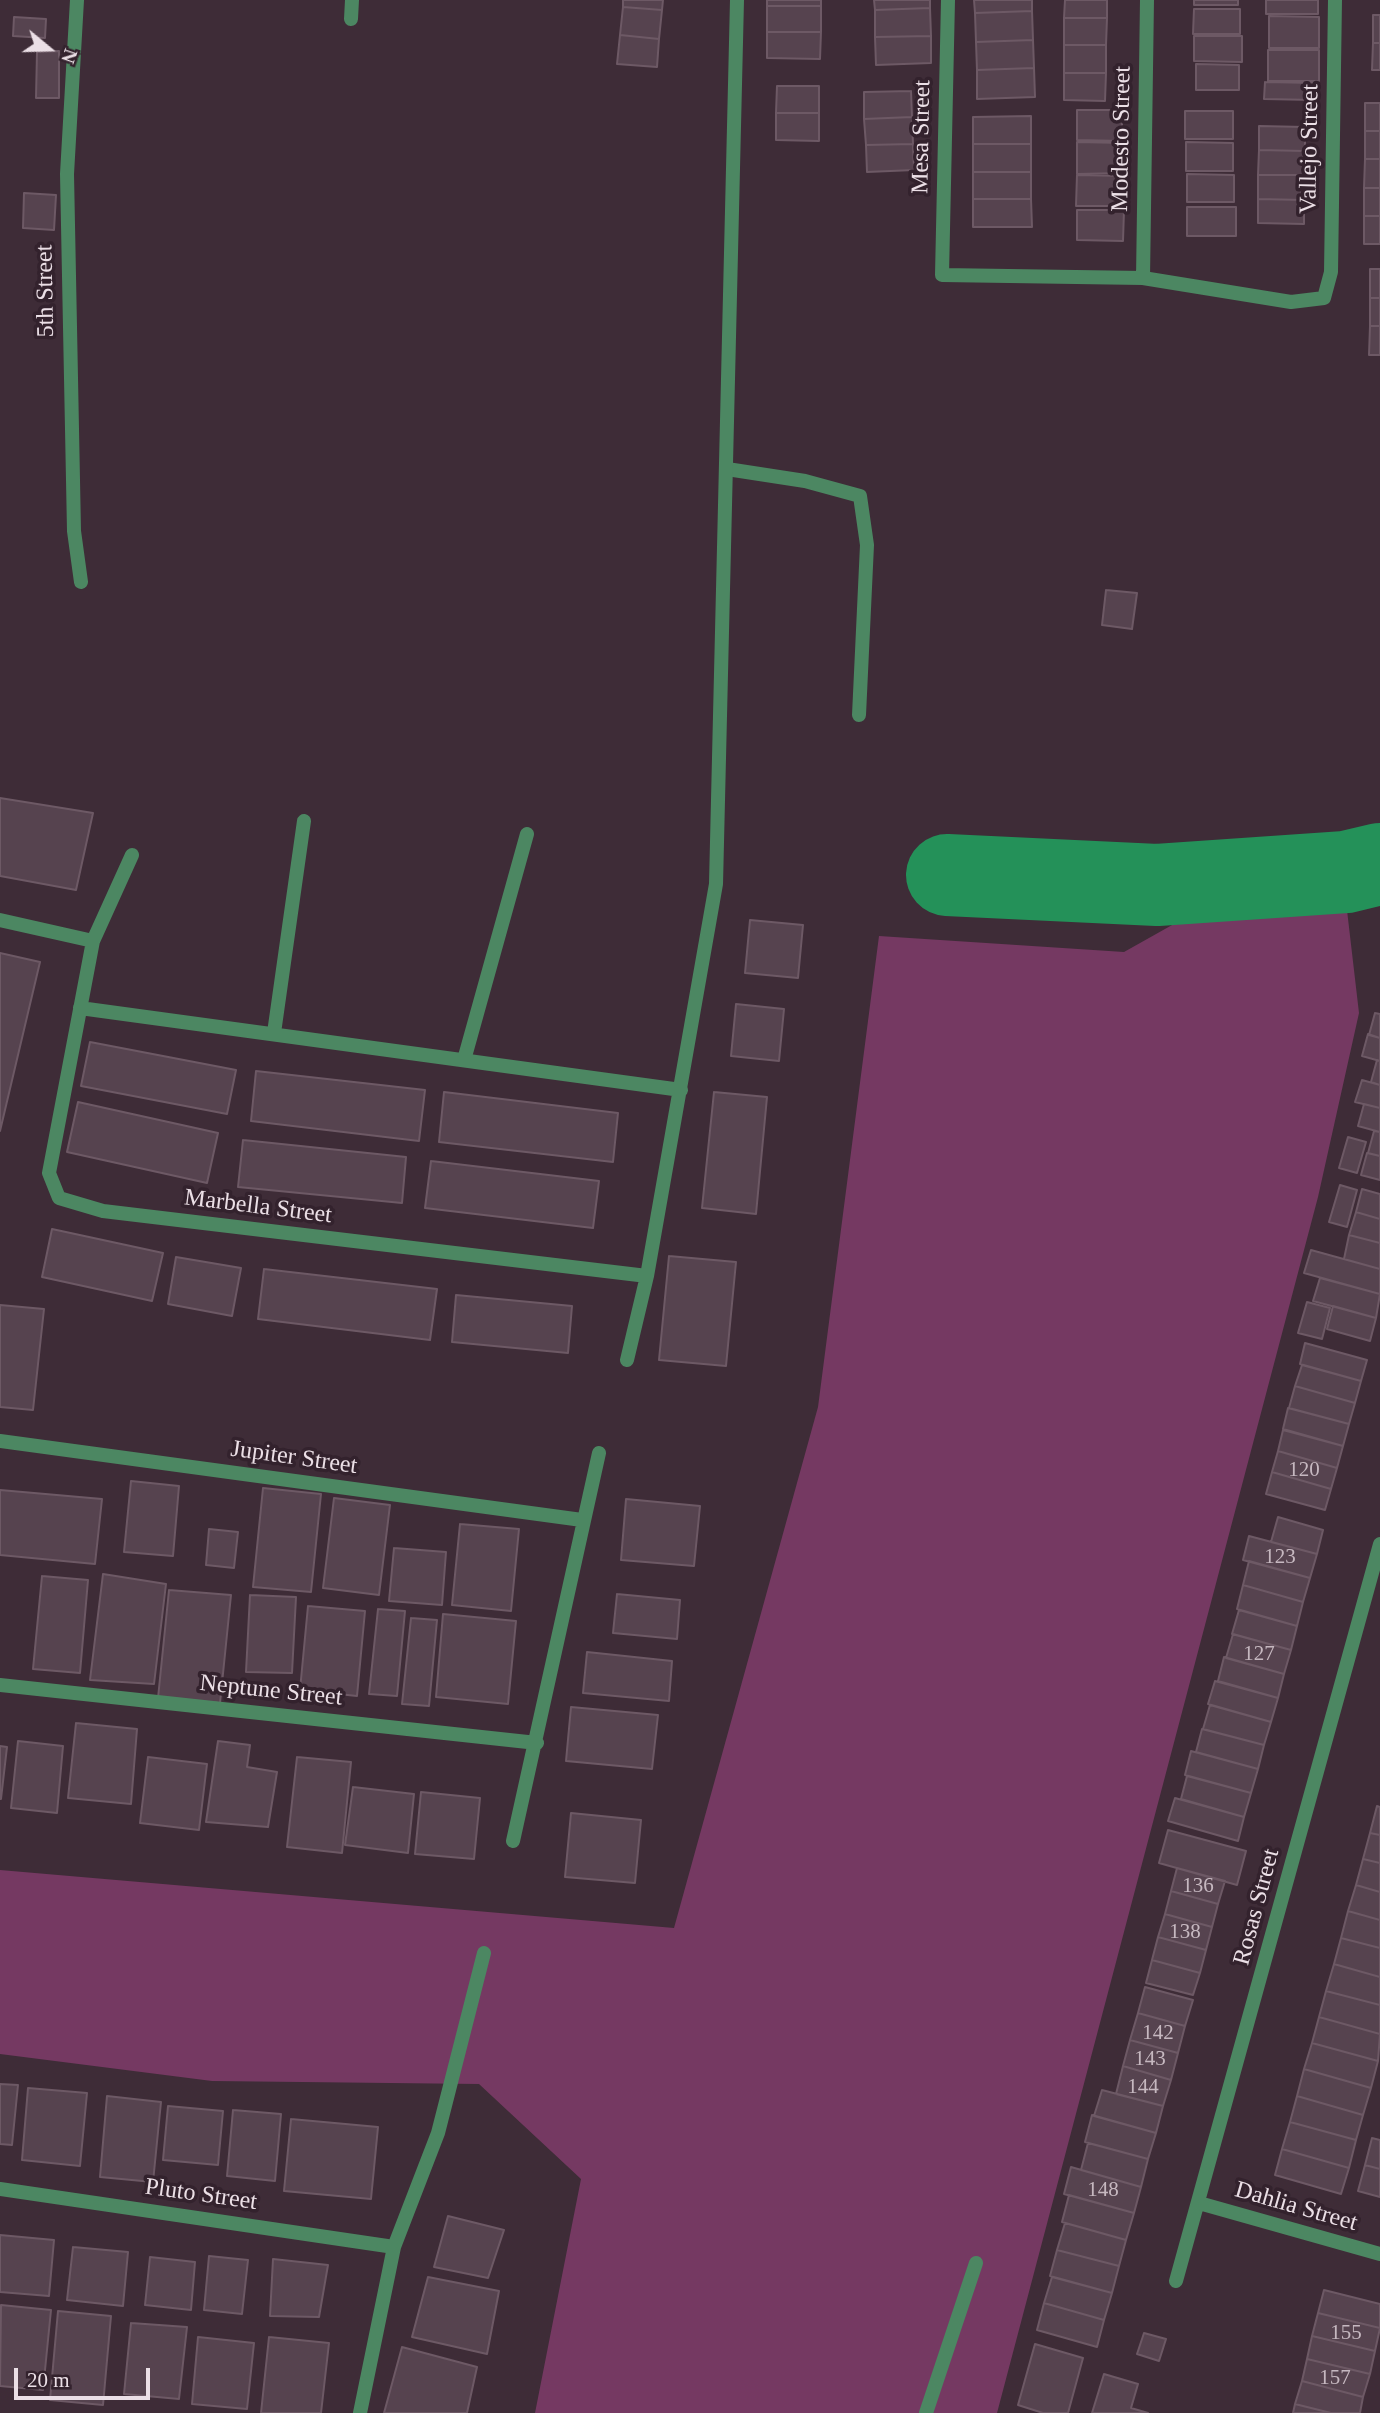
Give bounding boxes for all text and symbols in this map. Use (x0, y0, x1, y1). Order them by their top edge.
north arrow (14, 14, 84, 84)
text: N (57, 46, 81, 66)
street label: Modesto Street (1106, 66, 1138, 212)
street label: Mesa Street (907, 80, 937, 194)
street label: Vallejo Street (1294, 84, 1326, 214)
street label: 5th Street (31, 244, 61, 338)
street label: Marbella Street (182, 1184, 334, 1230)
street label: Jupiter Street (229, 1435, 359, 1481)
house number: 120 (1288, 1457, 1320, 1483)
house number: 123 (1264, 1544, 1296, 1570)
house number: 127 (1243, 1641, 1275, 1667)
street label: Neptune Street (198, 1669, 344, 1713)
street label: Rosas Street (1228, 1846, 1286, 1968)
house number: 136 (1182, 1873, 1214, 1899)
house number: 138 (1169, 1919, 1201, 1945)
house number: 142 (1142, 2020, 1174, 2046)
house number: 143 (1134, 2046, 1166, 2072)
house number: 144 (1127, 2074, 1159, 2100)
street label: Pluto Street (143, 2173, 259, 2217)
street label: Dahlia Street (1231, 2176, 1361, 2238)
house number: 148 (1087, 2177, 1119, 2203)
house number: 155 (1330, 2320, 1362, 2346)
scale bar (18, 2354, 154, 2398)
house number: 157 (1319, 2365, 1351, 2391)
text: 20 m (27, 2368, 70, 2392)

